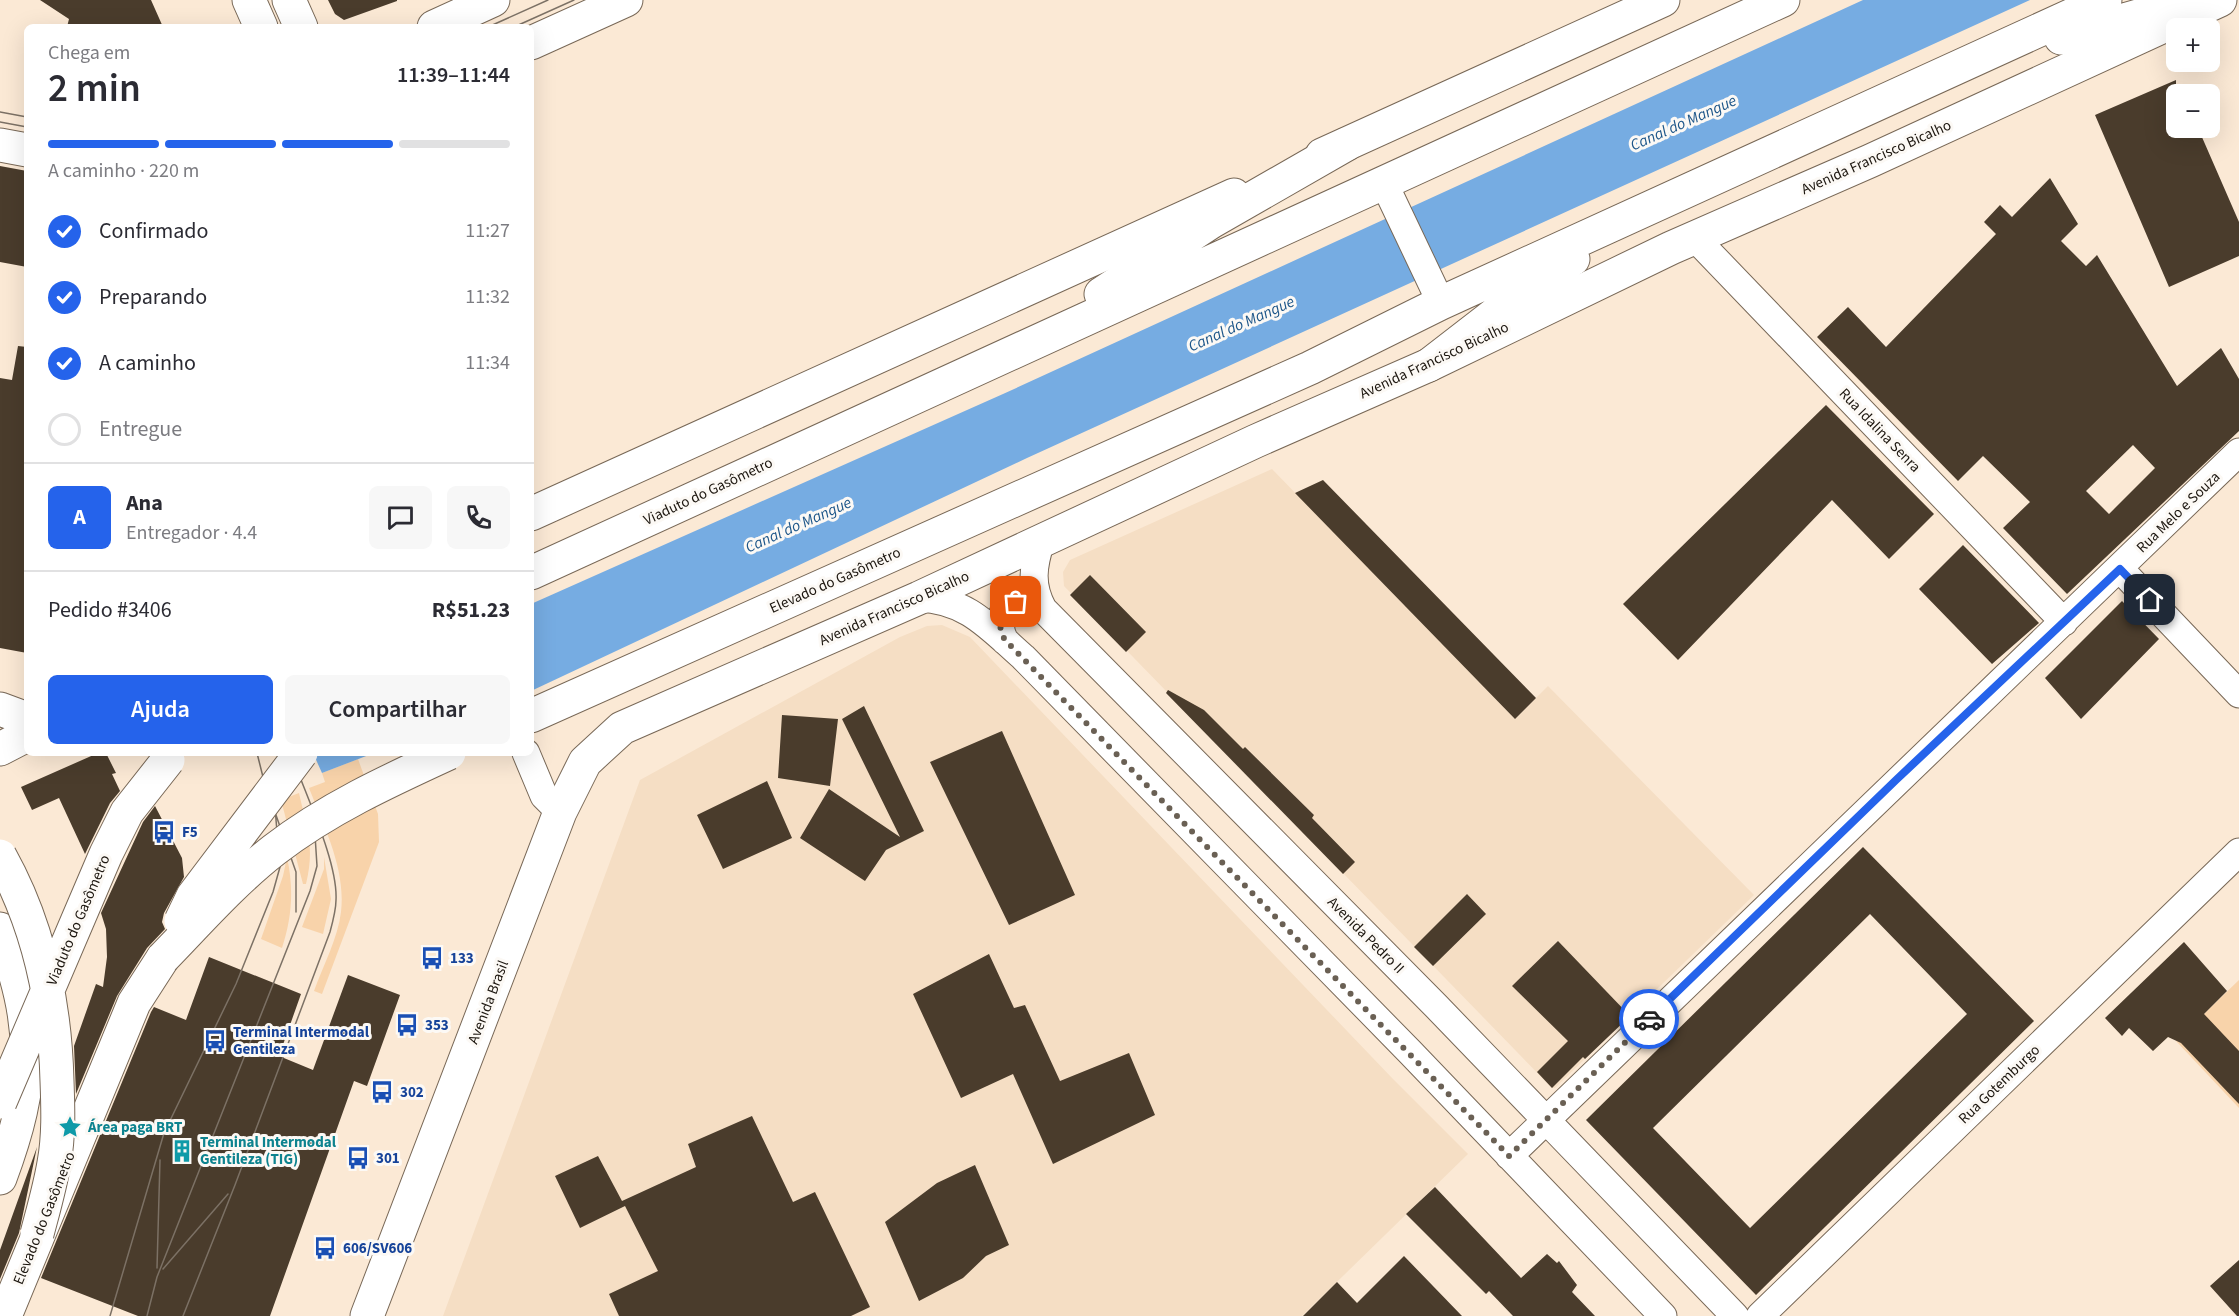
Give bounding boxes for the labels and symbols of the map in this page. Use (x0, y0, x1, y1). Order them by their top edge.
water label: Canal do Mangue (1627, 89, 1740, 156)
street label: Avenida Francisco Bicalho (1798, 115, 1955, 200)
water label: Canal do Mangue (1185, 290, 1298, 357)
street label: Avenida Francisco Bicalho (1356, 317, 1512, 404)
street label: Rua Idalina Senra (1834, 384, 1925, 477)
street label: Viaduto do Gasômetro (640, 452, 776, 531)
street label: Rua Melo e Souza (2132, 467, 2225, 558)
water label: Canal do Mangue (742, 491, 855, 558)
street label: Elevado do Gasômetro (766, 542, 904, 619)
street label: Avenida Francisco Bicalho (816, 566, 973, 651)
pin (2124, 574, 2175, 625)
pin (990, 576, 1041, 627)
bus stop icon: F5 (151, 819, 177, 845)
place label: F5 (182, 822, 198, 843)
street label: Viaduto do Gasômetro (41, 852, 116, 989)
street label: Avenida Pedro II (1322, 892, 1409, 979)
bus stop icon: 133 (419, 945, 445, 971)
place label: 133 (450, 948, 474, 969)
street label: Avenida Brasil (463, 957, 514, 1047)
courier (1619, 989, 1679, 1049)
bus stop icon: 353 (394, 1012, 420, 1038)
place label: 353 (425, 1015, 449, 1036)
place label: Terminal Intermodal Gentileza (233, 1022, 370, 1060)
bus stop icon: Terminal Intermodal Gentileza (202, 1028, 228, 1054)
street label: Rua Gotemburgo (1954, 1040, 2045, 1129)
bus stop icon: 302 (369, 1079, 395, 1105)
place label: 302 (400, 1082, 424, 1103)
place icon: Área paga BRT (57, 1114, 83, 1140)
place label: Área paga BRT (87, 1117, 182, 1138)
place label: Terminal Intermodal Gentileza (TIG) (200, 1132, 337, 1170)
building icon: Terminal Intermodal Gentileza (TIG) (169, 1138, 195, 1164)
bus stop icon: 301 (345, 1145, 371, 1171)
place label: 301 (376, 1148, 400, 1169)
street label: Elevado do Gasômetro (8, 1149, 81, 1288)
bus stop icon: 606/SV606 (312, 1235, 338, 1261)
place label: 606/SV606 (343, 1238, 412, 1259)

